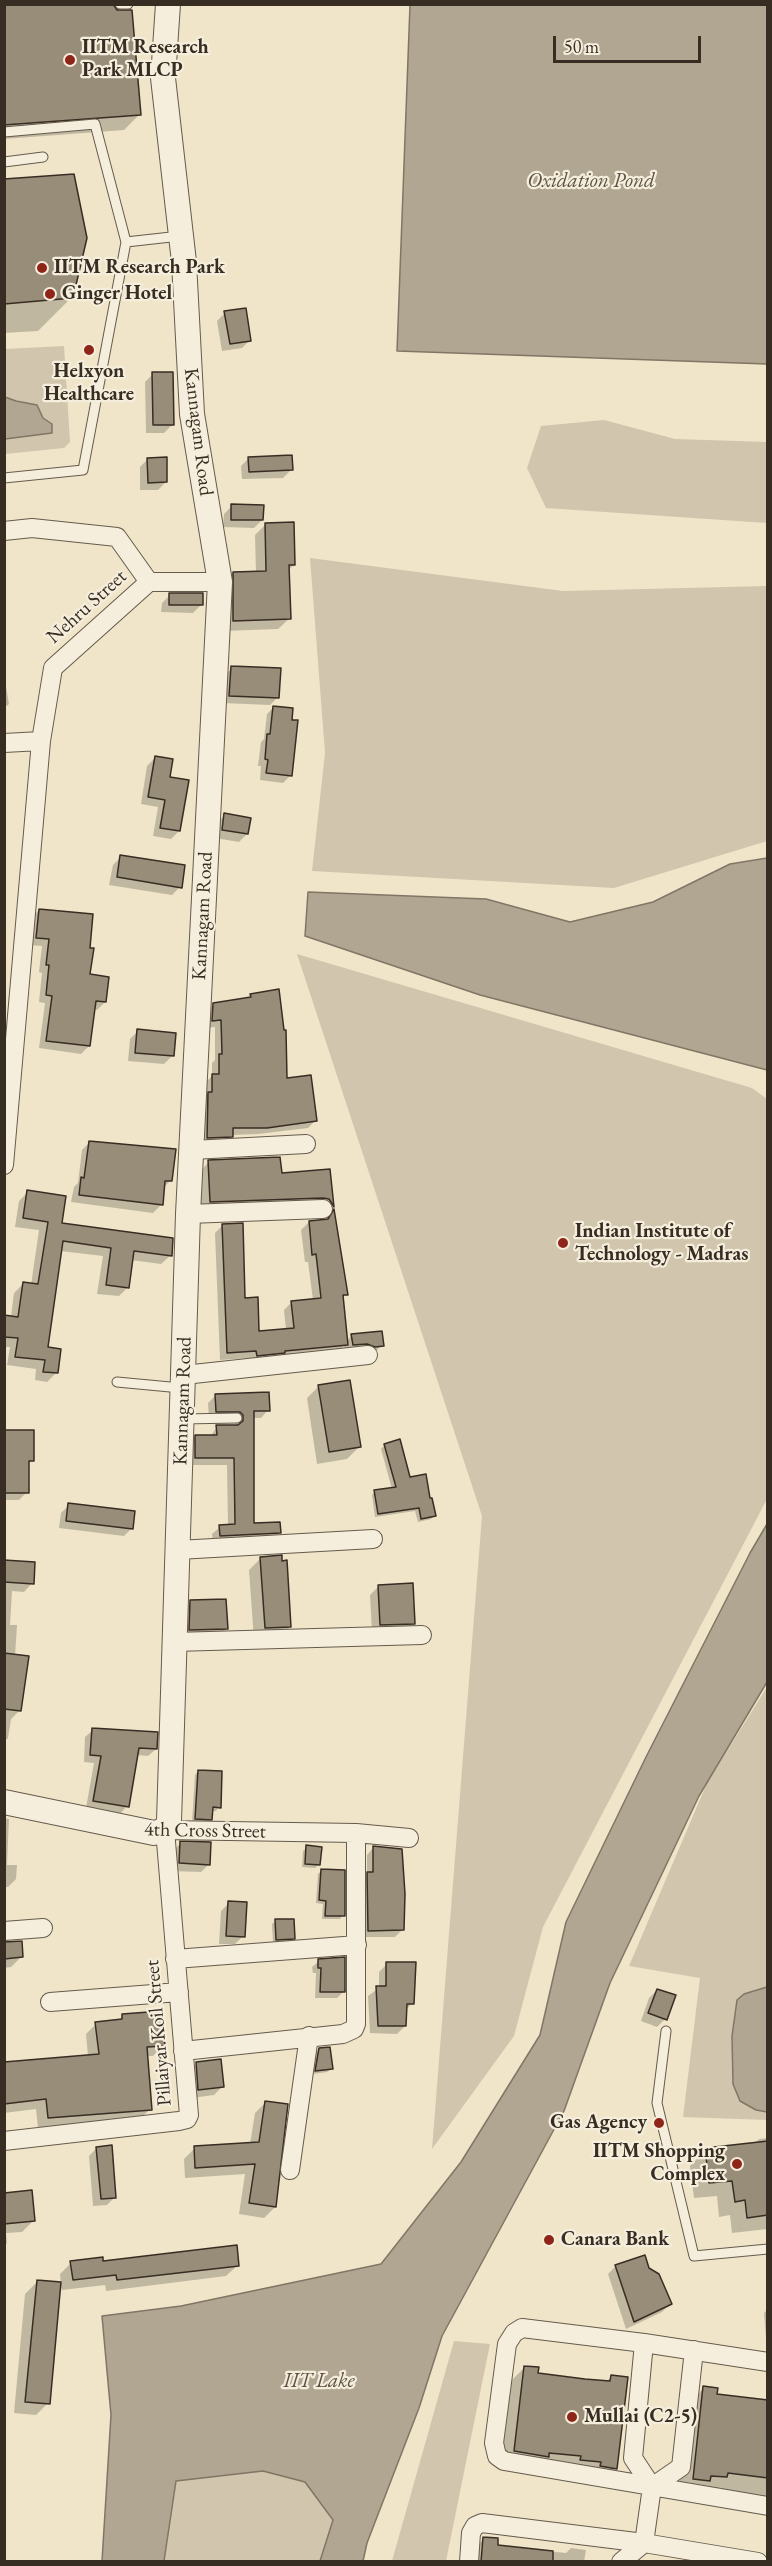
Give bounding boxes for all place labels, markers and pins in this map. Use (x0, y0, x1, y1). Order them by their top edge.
place label: IITM Research Park MLCP (82, 36, 209, 83)
marker: IITM Research Park MLCP (63, 53, 77, 67)
place label: IITM Research Park (54, 256, 225, 280)
marker: IITM Research Park (35, 261, 49, 275)
place label: Ginger Hotel (62, 282, 172, 306)
marker: Ginger Hotel (43, 287, 57, 301)
marker: Helxyon Healthcare (82, 343, 96, 357)
place label: Helxyon Healthcare (44, 360, 134, 407)
place label: Indian Institute of Technology - Madras (575, 1220, 748, 1267)
marker: Indian Institute of Technology - Madras (556, 1236, 570, 1250)
place label: Gas Agency (550, 2111, 647, 2135)
marker: Gas Agency (652, 2116, 666, 2130)
place label: IITM Shopping Complex (593, 2140, 725, 2187)
marker: IITM Shopping Complex (730, 2157, 744, 2171)
place label: Canara Bank (561, 2228, 669, 2252)
marker: Canara Bank (542, 2233, 556, 2247)
place label: Mullai (C2-5) (584, 2405, 697, 2429)
marker: Mullai (C2-5) (565, 2410, 579, 2424)

